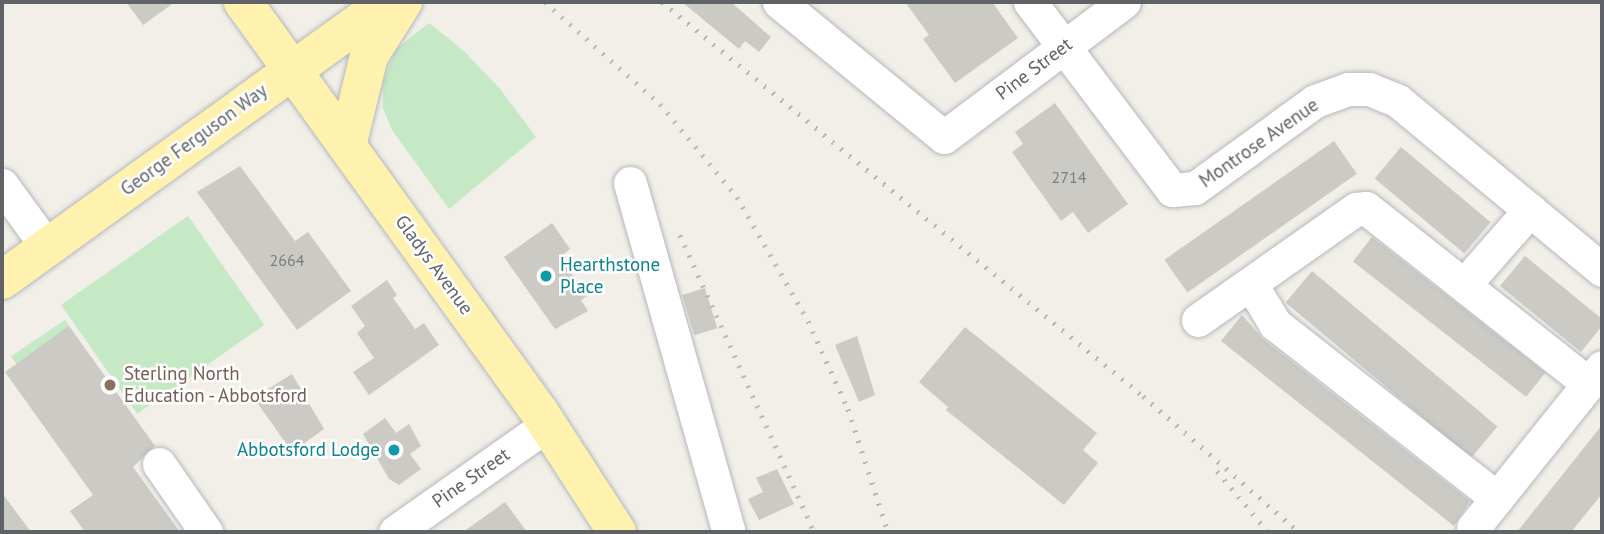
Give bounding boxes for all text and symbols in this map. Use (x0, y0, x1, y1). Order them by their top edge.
street label: Pine Street (991, 33, 1077, 105)
street label: George Ferguson Way (116, 79, 272, 201)
street label: Montrose Avenue (1195, 93, 1323, 193)
house number: 2714 (1052, 167, 1086, 187)
street label: Gladys Avenue (390, 211, 478, 319)
house number: 2664 (270, 250, 304, 270)
place label: Hearthstone Place (560, 254, 660, 298)
marker: Hearthstone Place (538, 268, 554, 284)
place label: Sterling North Education - Abbotsford (124, 363, 311, 407)
marker: Sterling North Education - Abbotsford (102, 377, 118, 393)
place label: Abbotsford Lodge (237, 439, 380, 461)
marker: Abbotsford Lodge (386, 442, 402, 458)
street label: Pine Street (428, 443, 514, 513)

